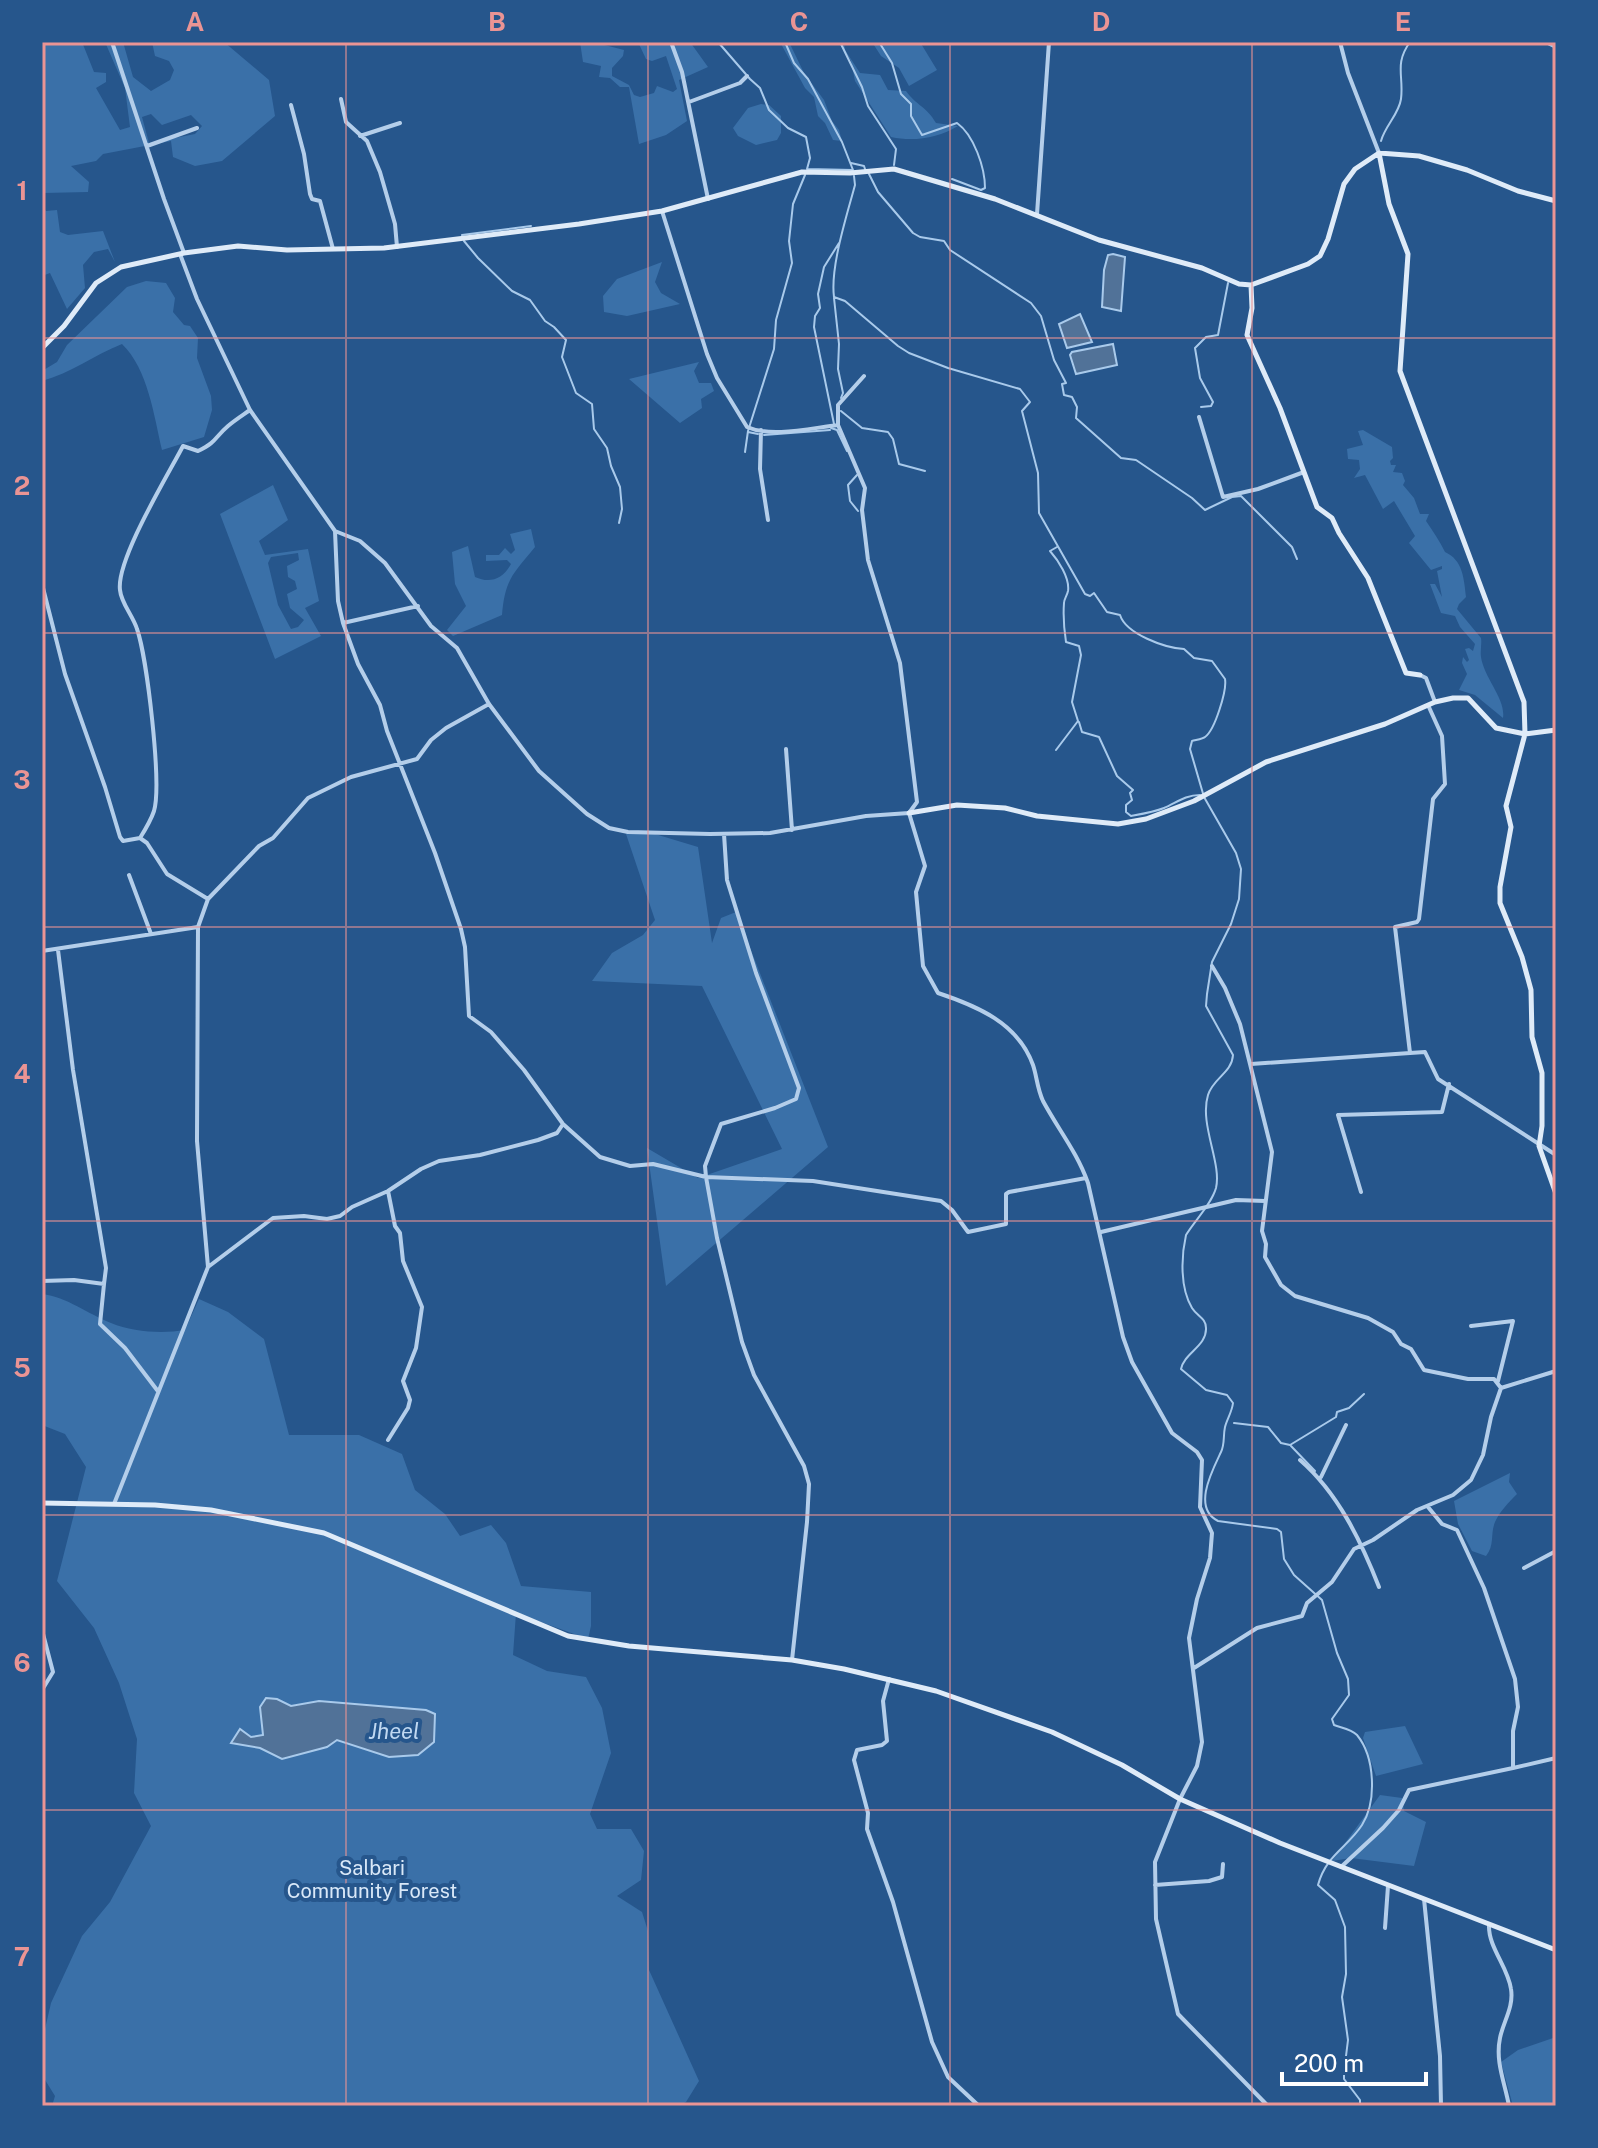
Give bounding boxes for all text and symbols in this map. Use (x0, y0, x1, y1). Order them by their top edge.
text: A (186, 6, 205, 37)
text: B (488, 6, 506, 37)
text: C (790, 6, 808, 37)
text: D (1092, 6, 1110, 37)
text: E (1395, 6, 1411, 37)
text: 1 (16, 175, 28, 206)
text: 2 (14, 470, 30, 501)
text: 3 (13, 764, 31, 795)
text: 4 (13, 1058, 31, 1089)
text: 5 (13, 1352, 31, 1383)
text: 6 (13, 1647, 31, 1678)
water label: Jheel (368, 1718, 420, 1744)
park label: Salbari Community Forest (287, 1856, 457, 1903)
text: 7 (14, 1941, 30, 1972)
scale bar (1282, 2036, 1426, 2086)
text: 200 m (1294, 2049, 1364, 2077)

